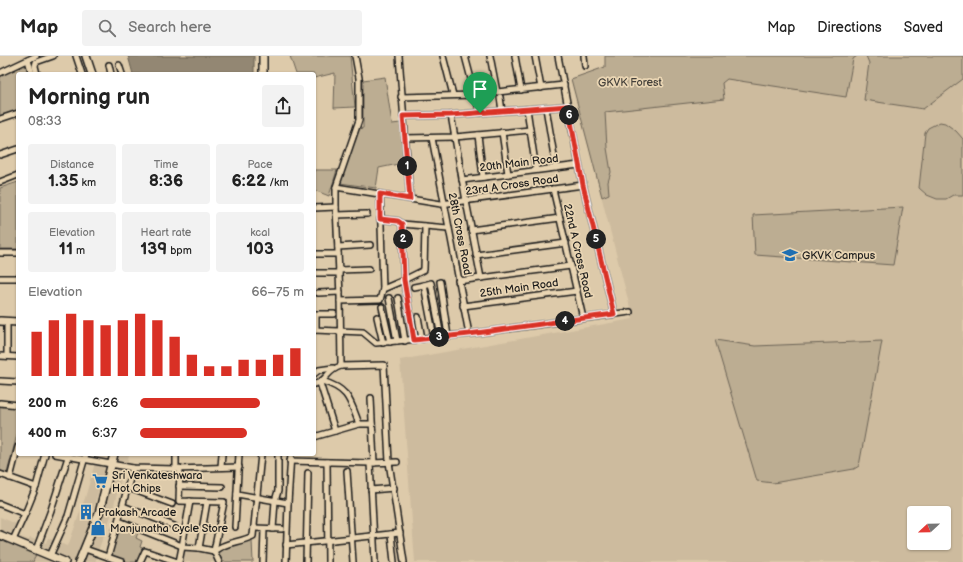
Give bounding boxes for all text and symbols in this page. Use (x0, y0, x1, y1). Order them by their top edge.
search box (82, 10, 362, 46)
text: Map (20, 16, 58, 39)
icon: search (96, 17, 118, 39)
text: Search here (128, 18, 211, 37)
text: Map (767, 19, 795, 36)
text: Directions (817, 19, 882, 36)
text: Saved (904, 19, 943, 36)
pin (463, 72, 497, 113)
park label: GKVK Forest (598, 76, 663, 89)
icon: arrive (469, 78, 491, 100)
text: Morning run (28, 84, 150, 111)
button: share (262, 85, 304, 127)
pin: 6 (559, 105, 579, 125)
text: 6 (566, 108, 572, 121)
text: 08:33 (28, 113, 62, 129)
street label: 20th Main Road (479, 152, 559, 174)
pin: 1 (397, 156, 417, 176)
text: Distance (50, 158, 94, 171)
text: Time (154, 158, 178, 171)
text: Pace (247, 158, 273, 171)
text: 1 (405, 159, 409, 172)
text: 1.35 (48, 171, 79, 191)
text: 8:36 (149, 171, 183, 191)
text: 6:22 (231, 171, 266, 191)
street label: 23rd A Cross Road (465, 172, 559, 198)
text: km (79, 176, 96, 189)
text: /km (266, 176, 289, 189)
street label: 28th Cross Road (446, 192, 474, 276)
street label: 22nd A Cross Road (561, 203, 595, 299)
text: Elevation (49, 226, 95, 239)
text: Heart rate (141, 226, 191, 239)
text: kcal (250, 226, 270, 239)
pin: 2 (393, 229, 413, 249)
pin: 5 (586, 229, 606, 249)
text: 2 (400, 232, 406, 245)
text: 5 (593, 232, 599, 245)
text: 11 (59, 239, 73, 259)
text: 139 (140, 239, 167, 259)
text: 103 (246, 239, 274, 259)
text: m (73, 244, 85, 257)
text: bpm (167, 244, 192, 257)
school or university icon: GKVK Campus (781, 246, 799, 264)
place label: GKVK Campus (802, 249, 876, 262)
street label: 25th Main Road (479, 276, 559, 300)
text: Elevation (28, 284, 82, 300)
text: 66–75 m (251, 284, 304, 300)
pin: 4 (555, 311, 575, 331)
text: 4 (562, 314, 568, 327)
pin: 3 (429, 327, 449, 347)
text: 3 (436, 330, 442, 343)
text: 200 m (28, 395, 66, 411)
text: 6:26 (92, 395, 118, 411)
text: 400 m (28, 425, 66, 441)
text: 6:37 (92, 425, 117, 441)
place label: Sri Venkateshwara Hot Chips (112, 469, 202, 495)
supermarket icon: Sri Venkateshwara Hot Chips (91, 472, 109, 490)
building icon: Prakash Arcade (77, 503, 95, 521)
place label: Prakash Arcade (98, 506, 177, 519)
north arrow (907, 506, 951, 550)
map controls (907, 506, 951, 550)
shop icon: Manjunatha Cycle Store (89, 519, 107, 537)
place label: Manjunatha Cycle Store (110, 522, 228, 535)

